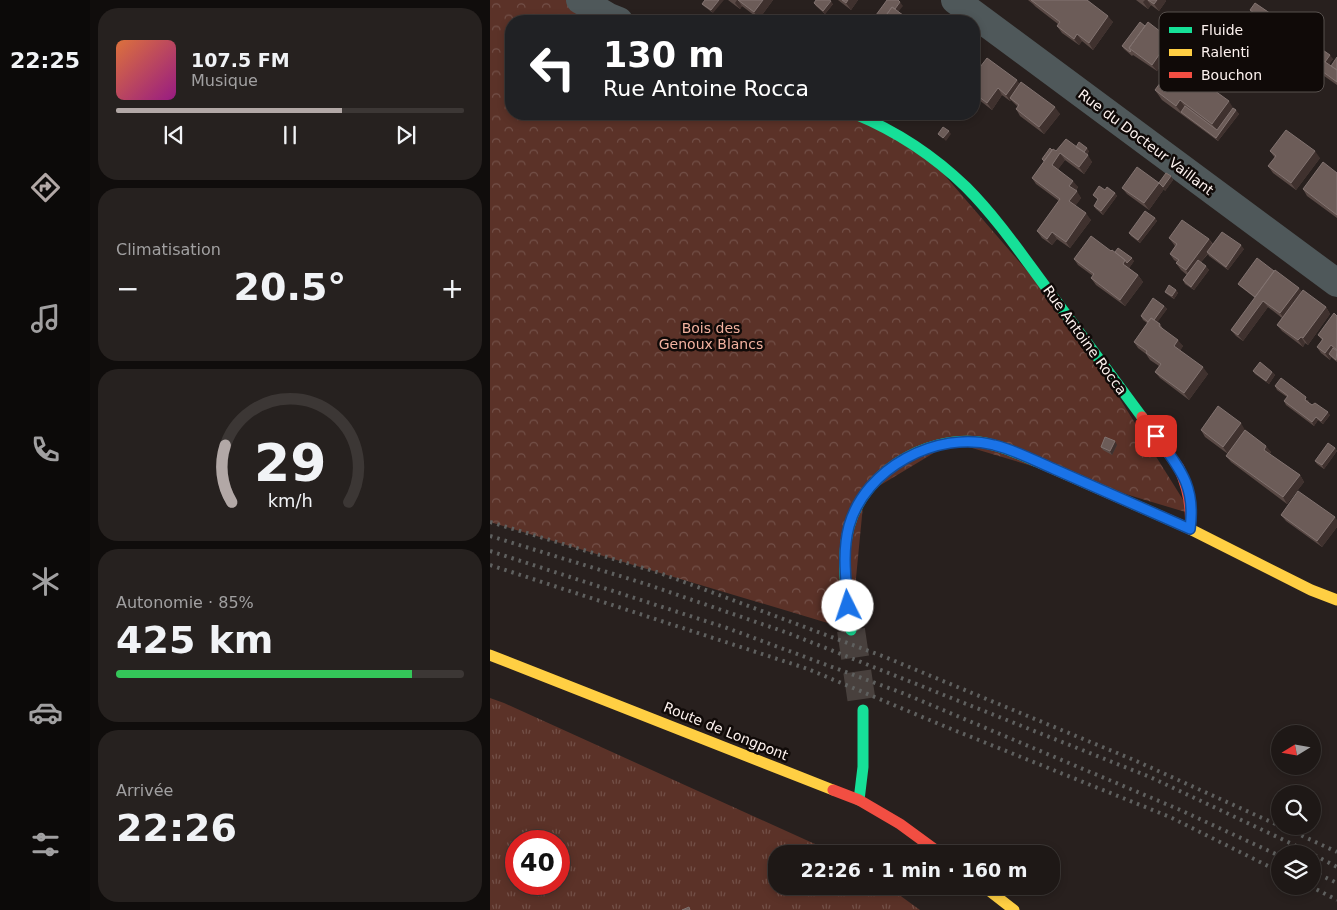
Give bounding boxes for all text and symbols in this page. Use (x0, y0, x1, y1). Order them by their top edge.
legend (1159, 12, 1324, 92)
text: Fluide (1201, 22, 1243, 38)
icon: left (520, 35, 585, 100)
text: 130 m (603, 35, 725, 75)
text: Ralenti (1201, 44, 1250, 60)
text: 22:25 (10, 48, 80, 73)
text: 107.5 FM (191, 49, 290, 71)
text: Bouchon (1201, 67, 1262, 83)
text: Musique (191, 71, 258, 90)
text: Rue Antoine Rocca (603, 76, 809, 101)
street label: Rue du Docteur Vaillant (1075, 86, 1217, 198)
icon: previous (160, 121, 188, 149)
icon: pause (276, 121, 304, 149)
icon: next (392, 121, 420, 149)
icon: directions (28, 170, 63, 205)
text: Climatisation (116, 240, 221, 259)
text: 20.5° (234, 265, 346, 309)
text: − (116, 272, 139, 305)
text: + (441, 272, 464, 305)
street label: Rue Antoine Rocca (1040, 282, 1130, 398)
icon: music (28, 301, 63, 336)
park label: Bois des Genoux Blancs (659, 320, 763, 352)
pin (1135, 415, 1177, 457)
icon: arrive (1142, 422, 1170, 450)
icon: phone (28, 432, 63, 467)
text: 29 (254, 433, 326, 493)
text: km/h (267, 490, 313, 511)
icon: climate (28, 564, 63, 599)
position arrow (821, 579, 873, 631)
text: Autonomie · 85% (116, 593, 254, 612)
text: 425 km (116, 618, 273, 662)
icon: car (28, 695, 63, 730)
street label: Route de Longpont (661, 699, 791, 763)
north arrow (1271, 725, 1321, 775)
map controls (1271, 725, 1321, 895)
text: Arrivée (116, 781, 173, 800)
button: search (1271, 785, 1321, 835)
text: 22:26 (116, 806, 237, 850)
icon: filters (28, 827, 63, 862)
speed limit sign: 40 (505, 830, 570, 895)
button: layers (1271, 845, 1321, 895)
text: 22:26 · 1 min · 160 m (800, 859, 1028, 881)

